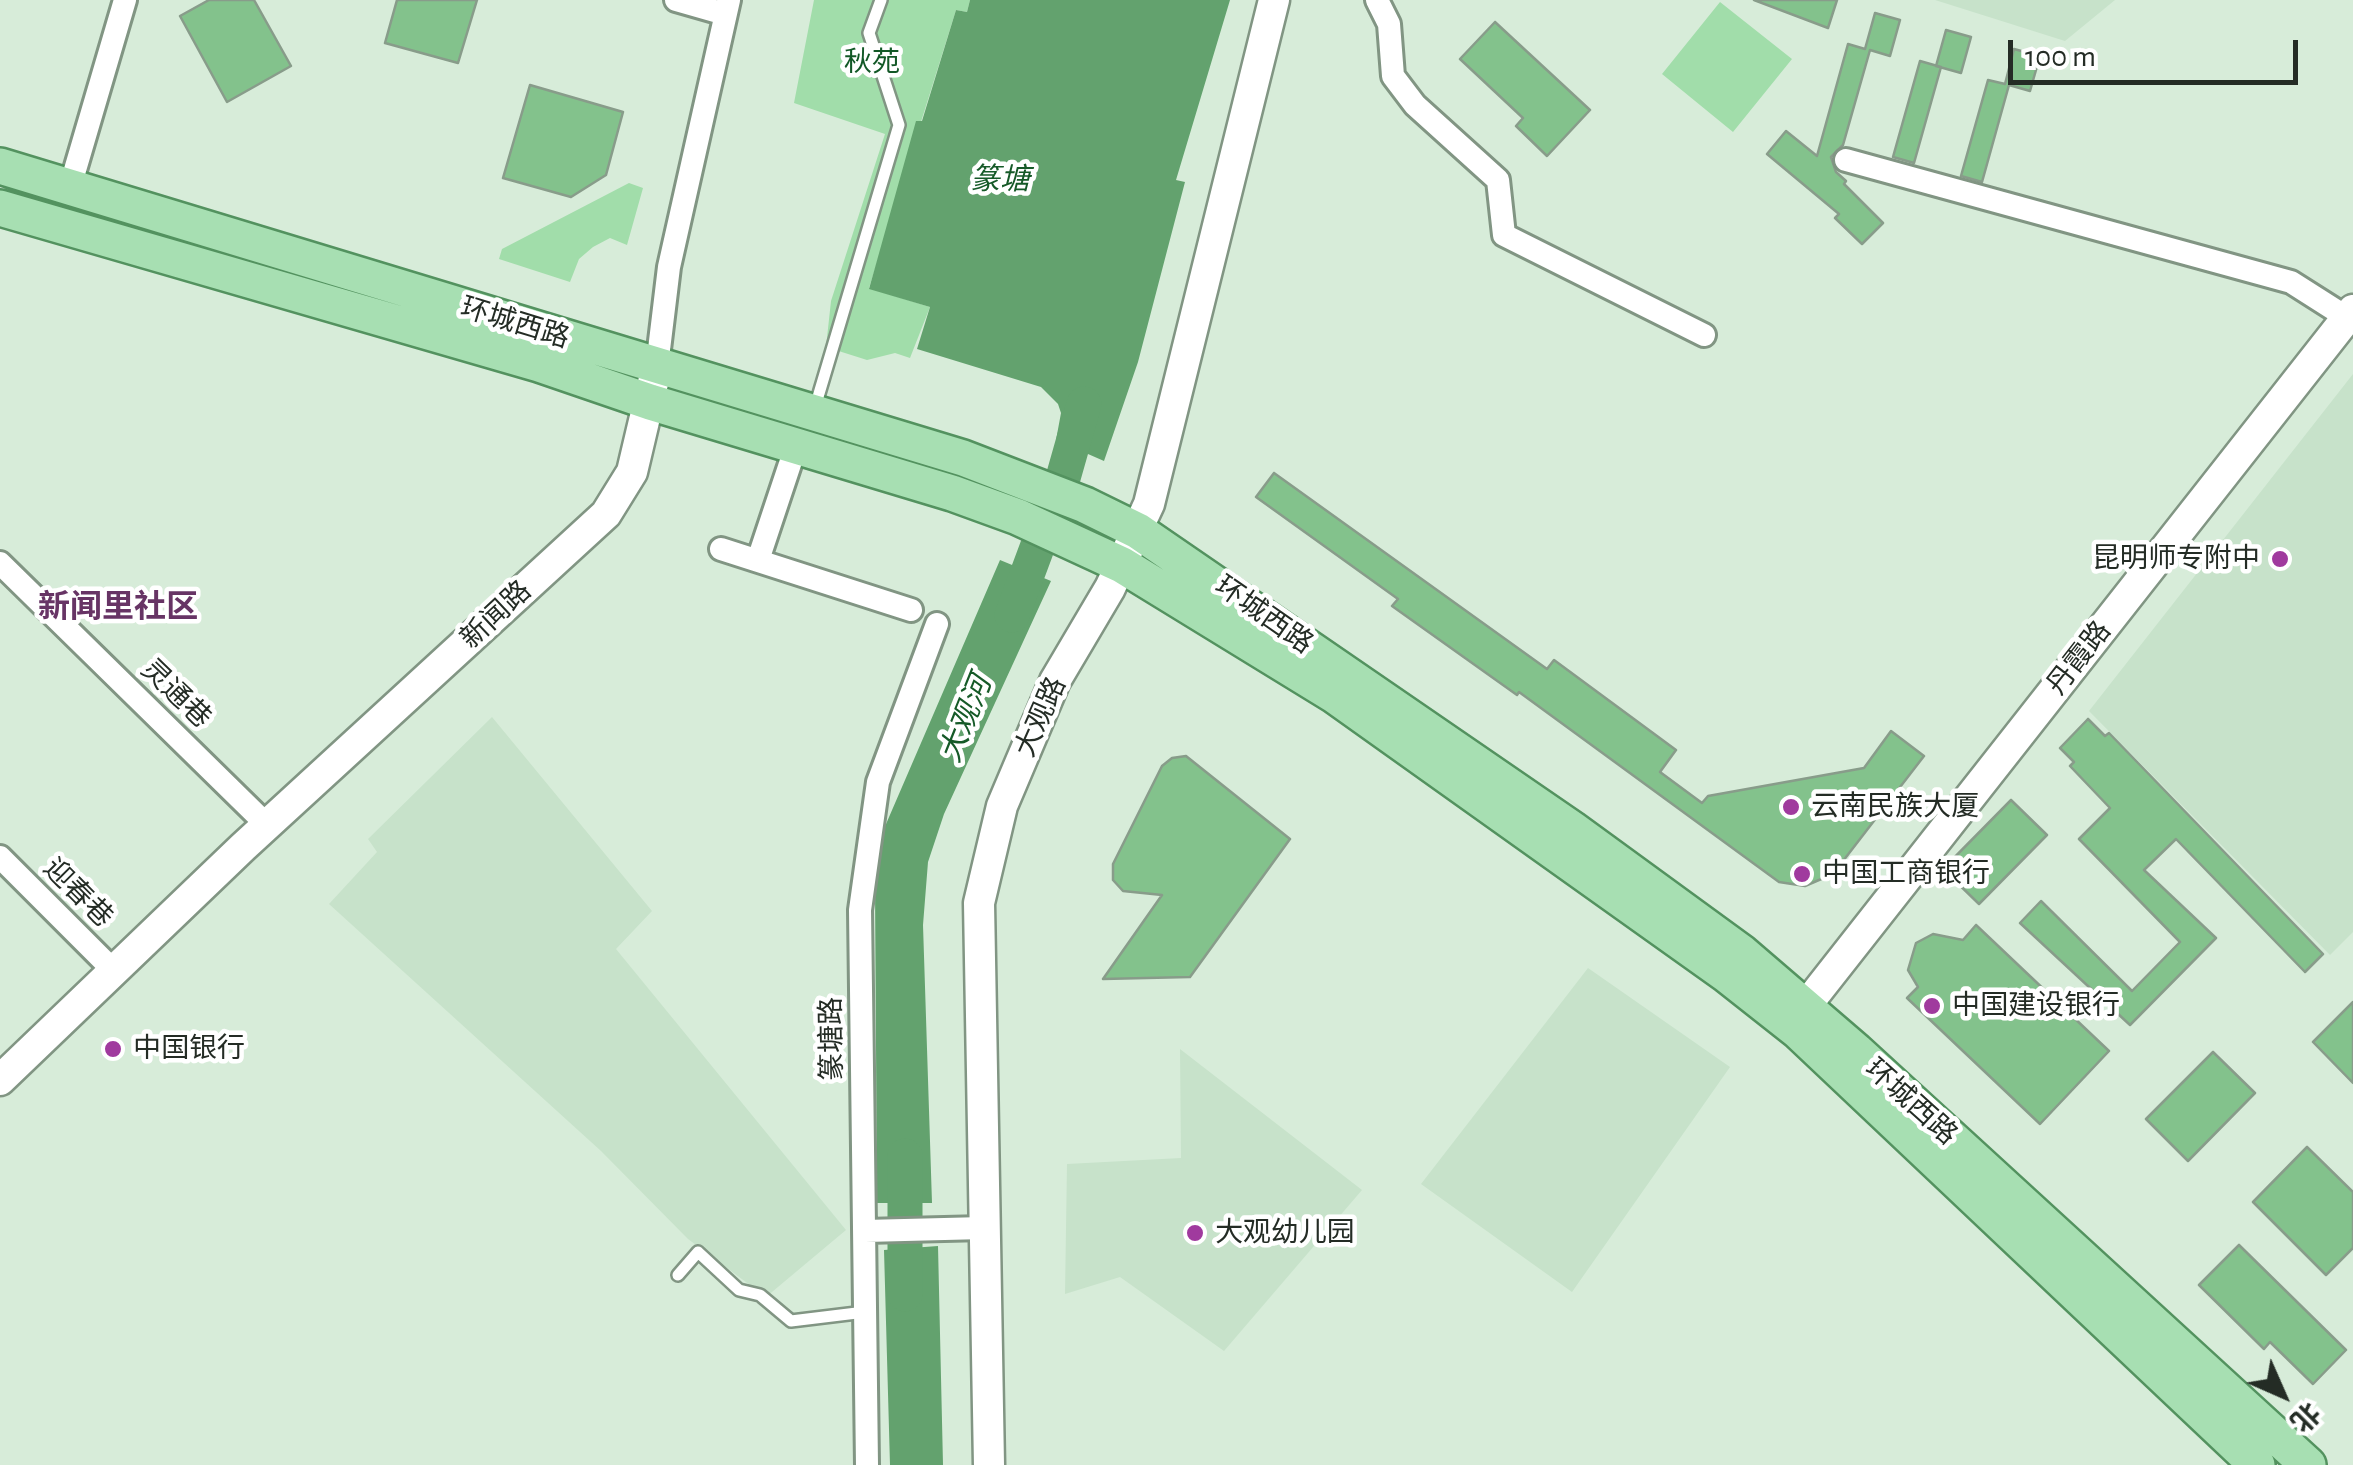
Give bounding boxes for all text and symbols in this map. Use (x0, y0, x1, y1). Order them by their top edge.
scale bar (2013, 20, 2303, 82)
text: 100 m (2025, 42, 2096, 72)
park label: 秋苑 (844, 46, 900, 80)
water label: 篆塘 (970, 162, 1030, 198)
street label: 环城西路 (457, 291, 573, 355)
place label: 昆明师专附中 (2092, 542, 2260, 576)
marker: 昆明师专附中 (2269, 548, 2291, 570)
street label: 环城西路 (1208, 569, 1320, 661)
street label: 新闻路 (454, 574, 538, 656)
district label: 新闻里社区 (38, 588, 198, 626)
street label: 丹霞路 (2040, 615, 2118, 701)
street label: 灵通巷 (134, 653, 218, 735)
water label: 大观河 (932, 671, 1000, 767)
street label: 大观路 (1009, 672, 1073, 762)
place label: 云南民族大厦 (1811, 790, 1979, 824)
marker: 云南民族大厦 (1780, 796, 1802, 818)
street label: 迎春巷 (36, 851, 120, 935)
place label: 中国工商银行 (1822, 857, 1990, 891)
marker: 中国工商银行 (1791, 863, 1813, 885)
place label: 中国建设银行 (1952, 989, 2120, 1023)
marker: 中国建设银行 (1921, 995, 1943, 1017)
street label: 篆塘路 (814, 997, 850, 1081)
place label: 中国银行 (133, 1032, 245, 1066)
marker: 中国银行 (102, 1038, 124, 1060)
street label: 环城西路 (1858, 1052, 1964, 1152)
place label: 大观幼儿园 (1215, 1216, 1355, 1250)
marker: 大观幼儿园 (1184, 1222, 1206, 1244)
north arrow (2233, 1345, 2333, 1445)
text: 北 (2284, 1396, 2324, 1436)

